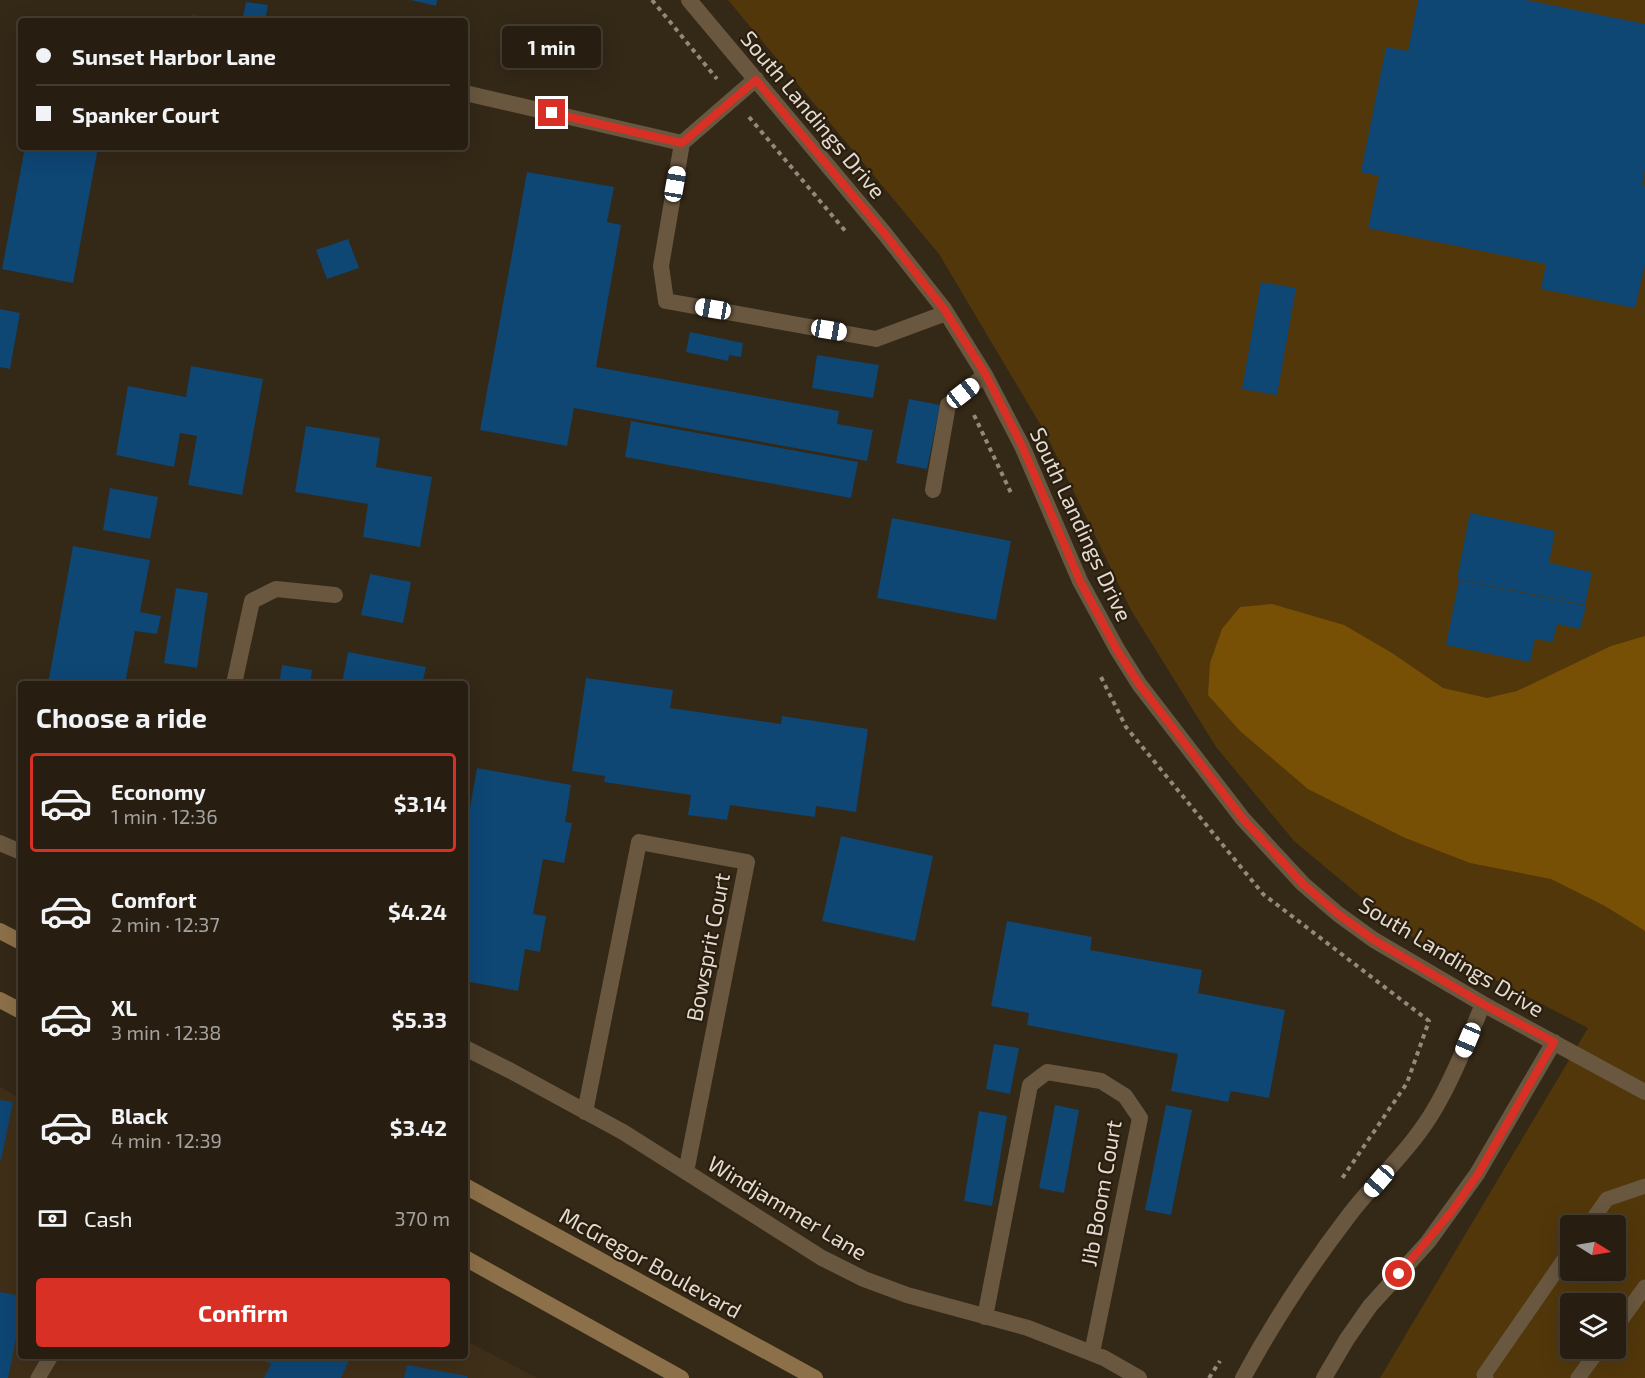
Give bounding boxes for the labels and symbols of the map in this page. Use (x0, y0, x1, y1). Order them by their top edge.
street label: South Landings Drive (736, 25, 892, 203)
callout: 1 min (502, 26, 602, 68)
route end (538, 99, 565, 126)
car (663, 165, 687, 203)
car (694, 297, 732, 321)
car (810, 318, 848, 342)
car (943, 375, 983, 411)
street label: South Landings Drive (1026, 423, 1138, 625)
street label: Bowsprit Court (680, 871, 734, 1023)
street label: South Landings Drive (1355, 891, 1549, 1021)
car (1453, 1020, 1483, 1060)
street label: Jib Boom Court (1074, 1118, 1126, 1268)
street label: Windjammer Lane (703, 1149, 872, 1266)
car (1360, 1162, 1398, 1200)
street label: McGregor Boulevard (555, 1201, 747, 1323)
north arrow (1560, 1215, 1626, 1281)
route start (1385, 1260, 1412, 1287)

